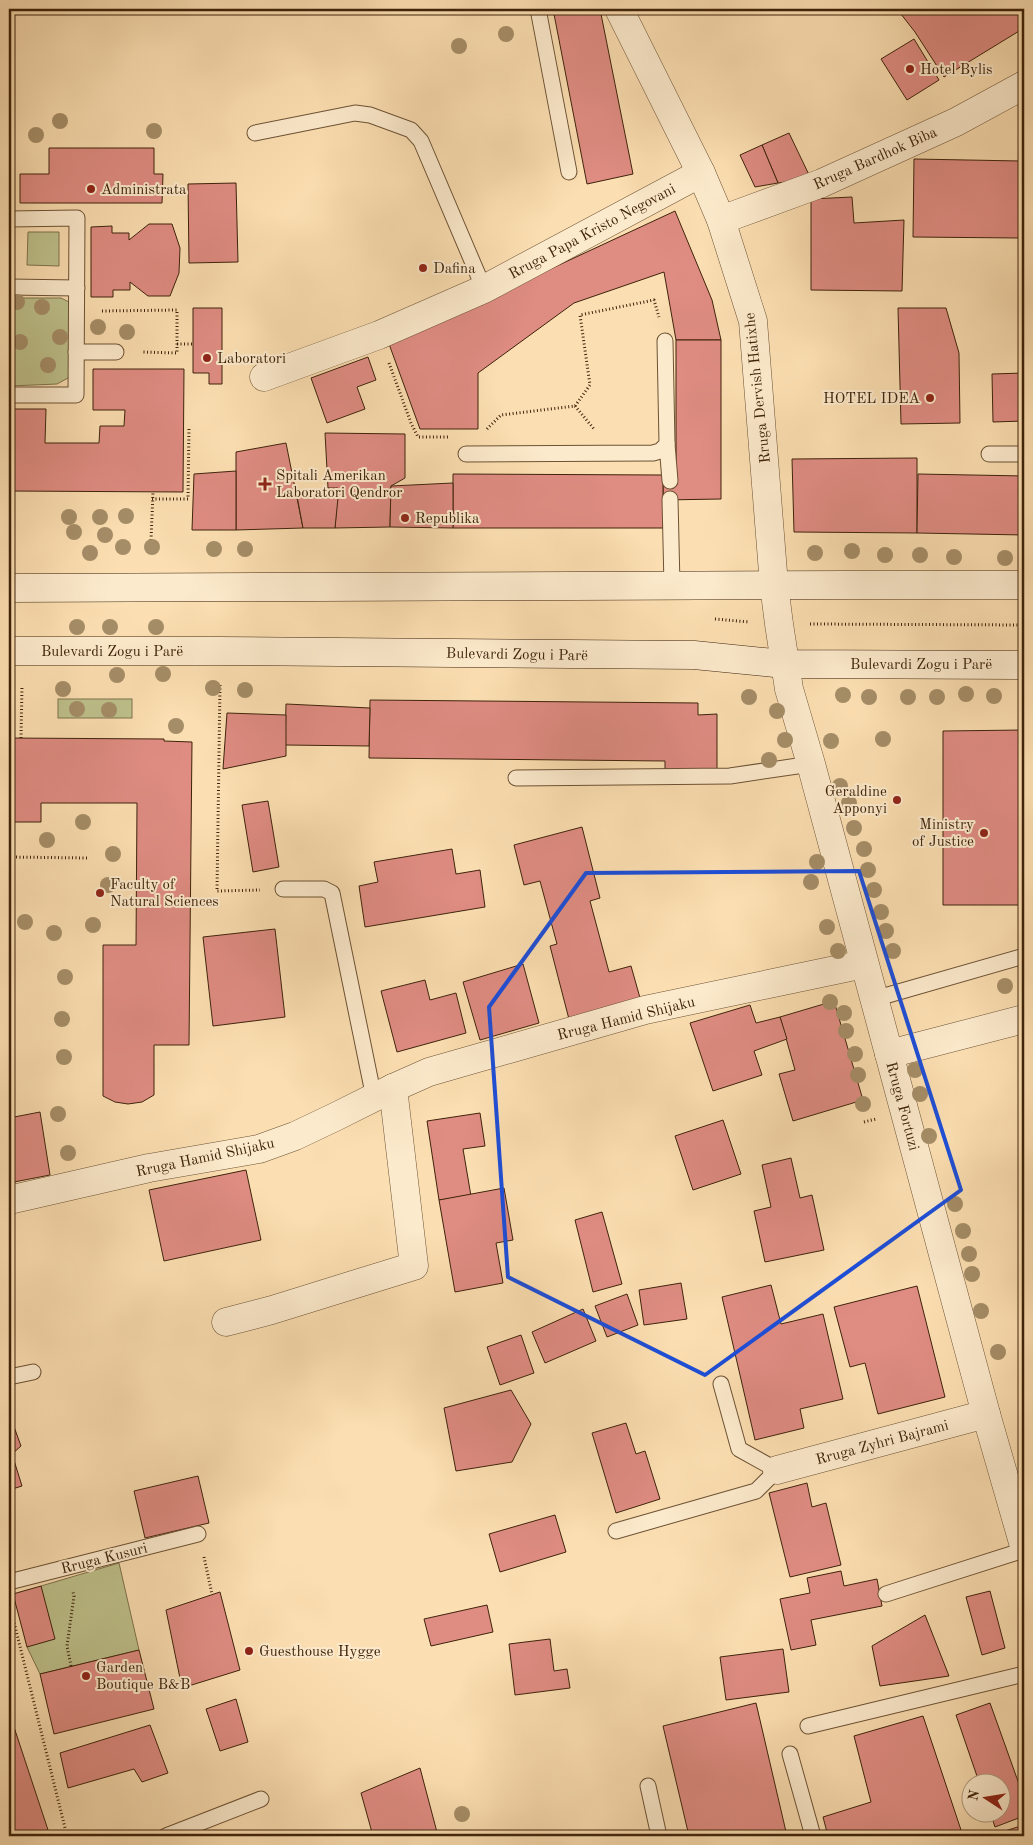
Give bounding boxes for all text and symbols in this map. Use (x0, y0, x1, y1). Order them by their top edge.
marker: Hotel Bylis (904, 63, 916, 75)
place label: Hotel Bylis (920, 63, 993, 78)
street label: Rruga Bardhok Biba (812, 125, 940, 193)
street label: Rruga Papa Kristo Negovani (507, 182, 678, 283)
marker: Administrata (85, 183, 97, 195)
place label: Administrata (101, 183, 187, 198)
marker: Dafina (417, 262, 429, 274)
place label: Dafina (433, 262, 476, 277)
street label: Rruga Dervish Hatixhe (743, 312, 774, 464)
marker: Laboratori (201, 352, 213, 364)
place label: Laboratori (217, 352, 286, 367)
place label: HOTEL IDEA (823, 392, 921, 407)
marker: HOTEL IDEA (924, 392, 936, 404)
place label: Spitali Amerikan Laboratori Qendror (276, 469, 402, 501)
marker: Spitali Amerikan Laboratori Qendror (258, 477, 272, 491)
marker: Republika (399, 512, 411, 524)
place label: Republika (415, 512, 480, 527)
street label: Bulevardi Zogu i Parë (41, 645, 183, 660)
street label: Bulevardi Zogu i Parë (446, 647, 588, 664)
street label: Bulevardi Zogu i Parë (850, 658, 992, 673)
place label: Geraldine Apponyi (825, 785, 887, 817)
marker: Geraldine Apponyi (891, 794, 903, 806)
place label: Ministry of Justice (912, 818, 974, 850)
marker: Ministry of Justice (978, 827, 990, 839)
place label: Faculty of Natural Sciences (110, 878, 219, 910)
marker: Faculty of Natural Sciences (94, 887, 106, 899)
street label: Rruga Hamid Shijaku (556, 995, 697, 1044)
street label: Rruga Fortuzi (883, 1060, 921, 1152)
street label: Rruga Hamid Shijaku (135, 1136, 276, 1181)
street label: Rruga Zyhri Bajrami (814, 1418, 950, 1468)
street label: Rruga Kusuri (60, 1541, 149, 1577)
marker: Guesthouse Hygge (243, 1645, 255, 1657)
place label: Guesthouse Hygge (259, 1645, 381, 1660)
place label: Garden Boutique B&B (96, 1661, 190, 1693)
marker: Garden Boutique B&B (80, 1670, 92, 1682)
north arrow (960, 1772, 1010, 1822)
text: N (966, 1789, 982, 1802)

